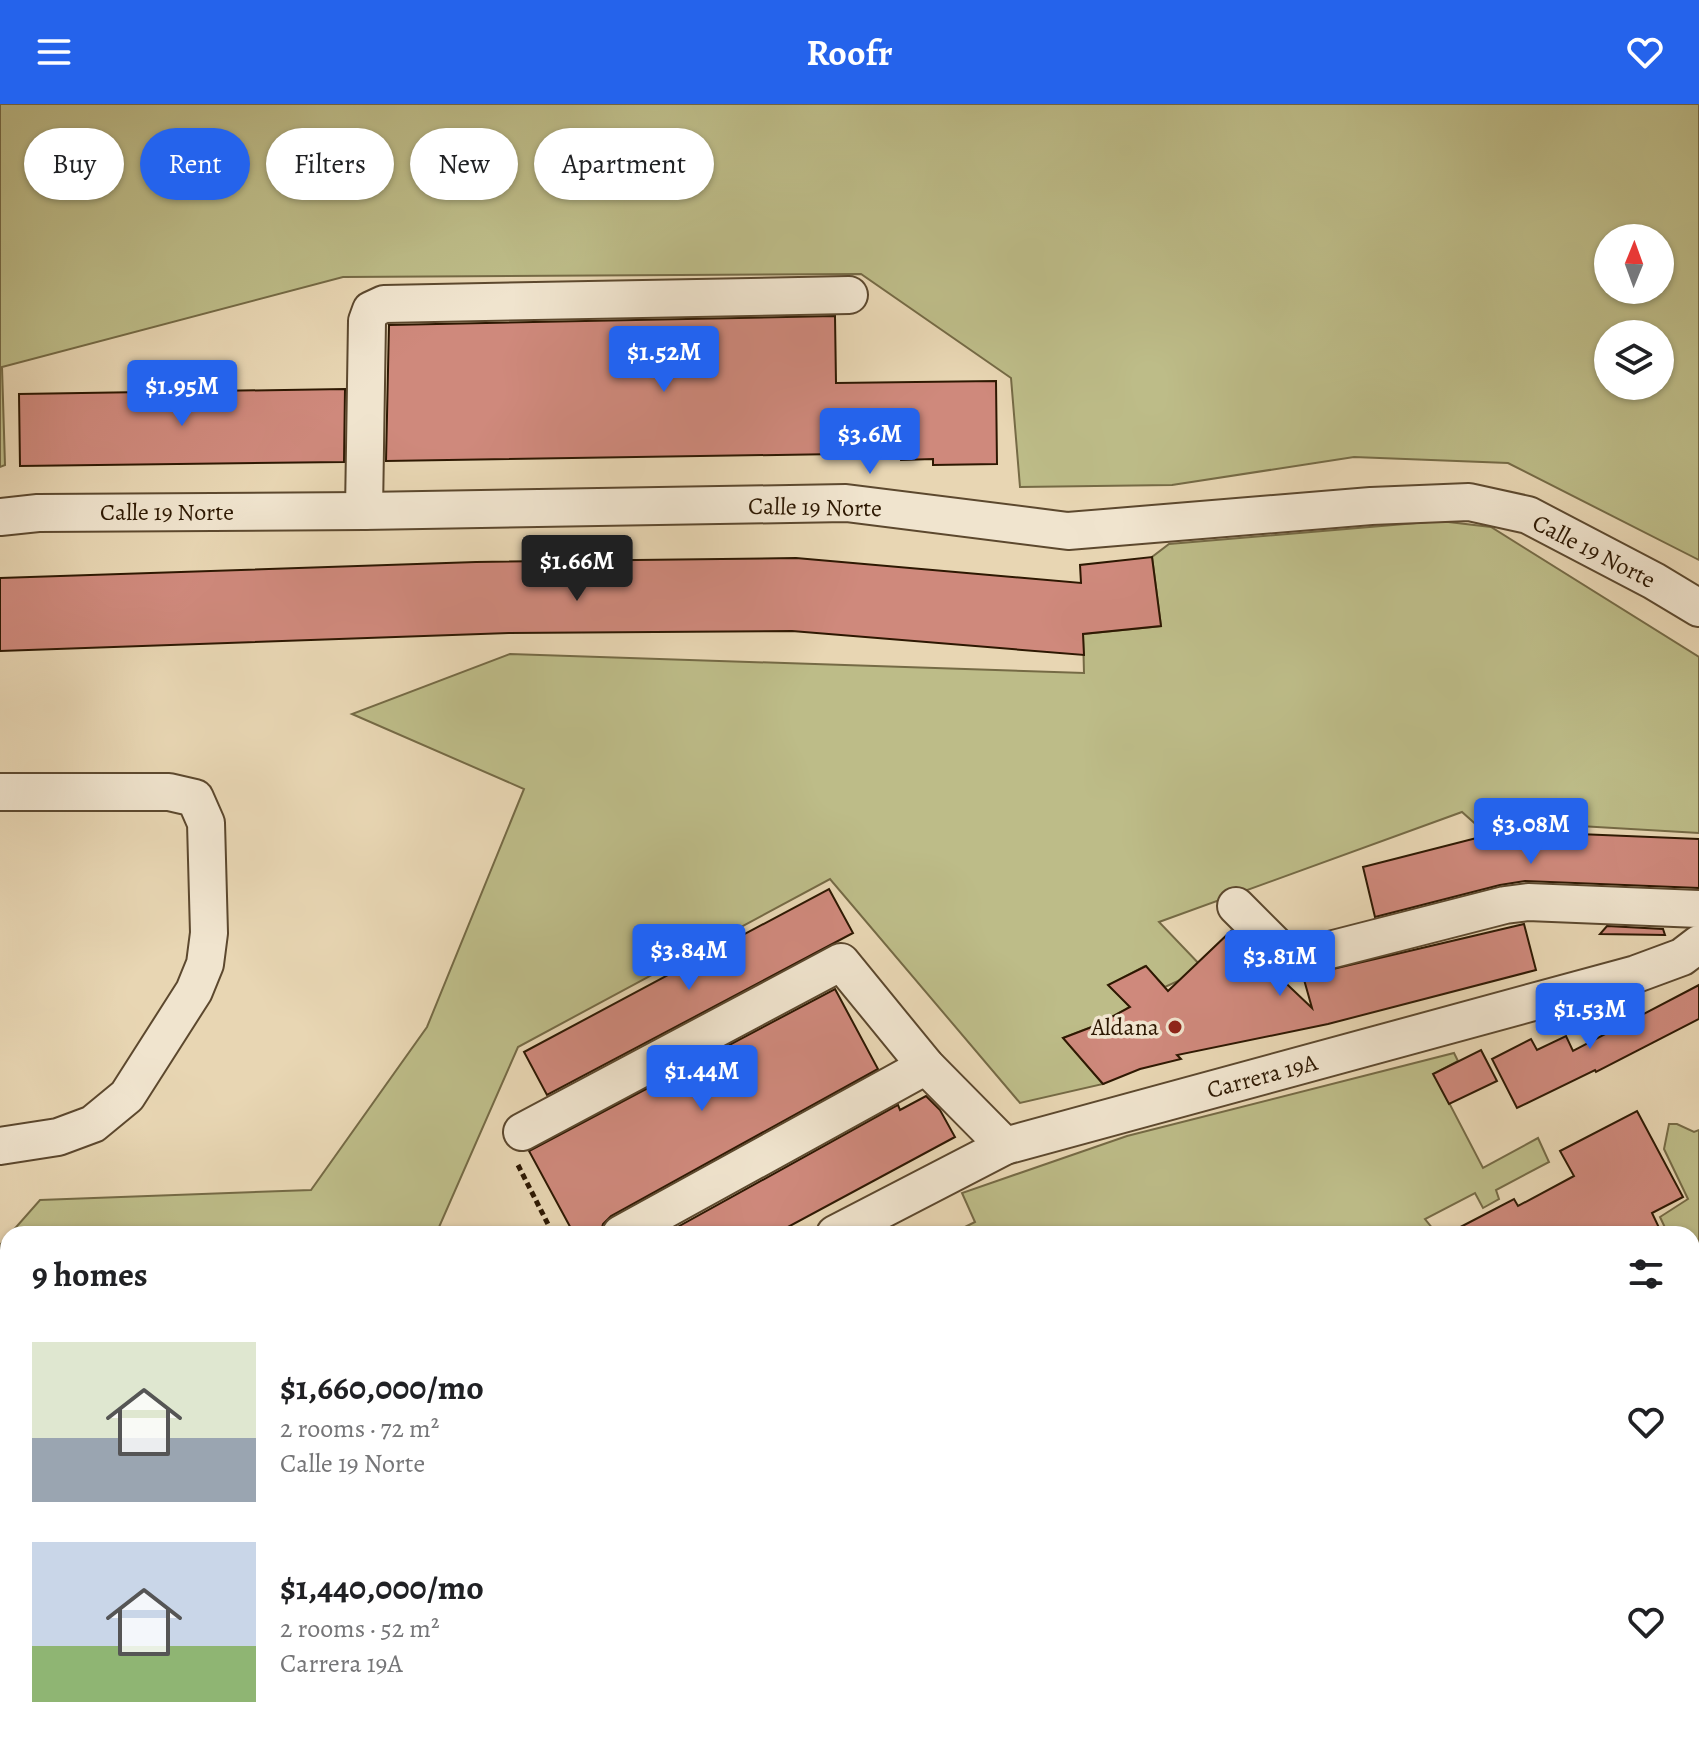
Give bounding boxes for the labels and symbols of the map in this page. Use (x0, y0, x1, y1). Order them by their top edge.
north arrow (1594, 224, 1674, 304)
pin: $1.52M (599, 326, 729, 394)
pin: $1.95M (117, 360, 247, 428)
pin: $3.6M (814, 408, 926, 476)
street label: Calle 19 Norte (748, 490, 882, 524)
street label: Calle 19 Norte (100, 496, 234, 528)
street label: Calle 19 Norte (1527, 506, 1661, 596)
pin: $1.66M (512, 535, 642, 603)
pin: $3.08M (1466, 798, 1596, 866)
pin: $3.84M (624, 924, 754, 992)
pin: $3.81M (1215, 930, 1345, 998)
pin: $1.53M (1525, 983, 1655, 1051)
place label: Aldana (1090, 1011, 1160, 1043)
marker: Aldana (1166, 1018, 1184, 1036)
pin: $1.44M (637, 1045, 767, 1113)
street label: Carrera 19A (1203, 1046, 1322, 1106)

